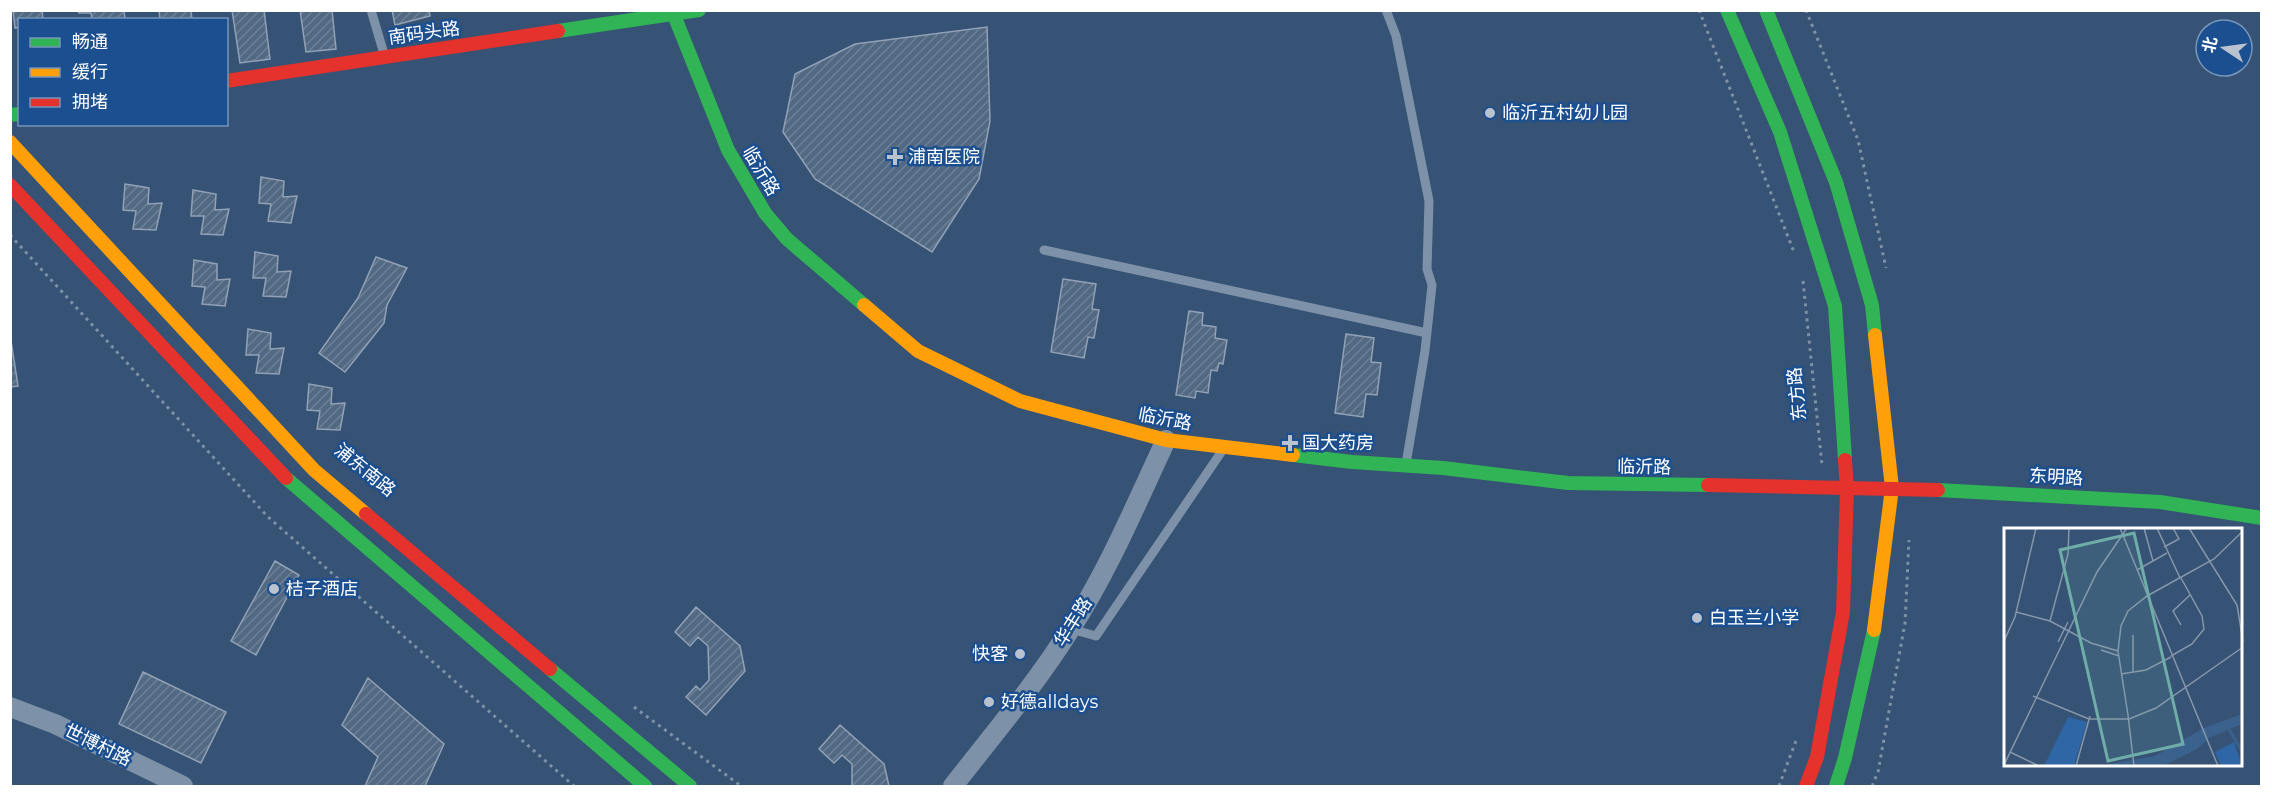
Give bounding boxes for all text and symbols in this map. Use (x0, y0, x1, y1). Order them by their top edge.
street label: 南码头路 (387, 17, 461, 49)
legend (18, 18, 228, 126)
north arrow (2194, 18, 2254, 78)
text: 畅通 (72, 31, 108, 53)
text: 北 (2199, 35, 2221, 55)
text: 缓行 (72, 61, 108, 83)
text: 拥堵 (72, 91, 108, 113)
place label: 临沂五村幼儿园 (1502, 102, 1628, 124)
marker: 临沂五村幼儿园 (1483, 106, 1497, 120)
street label: 临沂路 (738, 142, 784, 200)
place label: 浦南医院 (908, 146, 980, 168)
marker: 浦南医院 (886, 148, 904, 166)
street label: 东方路 (1783, 366, 1811, 422)
street label: 临沂路 (1136, 403, 1194, 435)
place label: 国大药房 (1302, 432, 1374, 454)
marker: 国大药房 (1283, 436, 1297, 450)
street label: 浦东南路 (330, 439, 400, 501)
street label: 临沂路 (1617, 456, 1671, 478)
street label: 东明路 (2028, 465, 2084, 489)
inset map (2004, 528, 2242, 767)
place label: 桔子酒店 (286, 578, 358, 600)
marker: 桔子酒店 (267, 582, 281, 596)
street label: 华丰路 (1049, 593, 1097, 651)
place label: 白玉兰小学 (1709, 607, 1799, 629)
marker: 白玉兰小学 (1690, 611, 1704, 625)
place label: 快客 (972, 643, 1008, 665)
marker: 快客 (1013, 647, 1027, 661)
place label: 好德alldays (1001, 691, 1098, 713)
marker: 好德alldays (982, 695, 996, 709)
street label: 世博村路 (61, 719, 135, 771)

